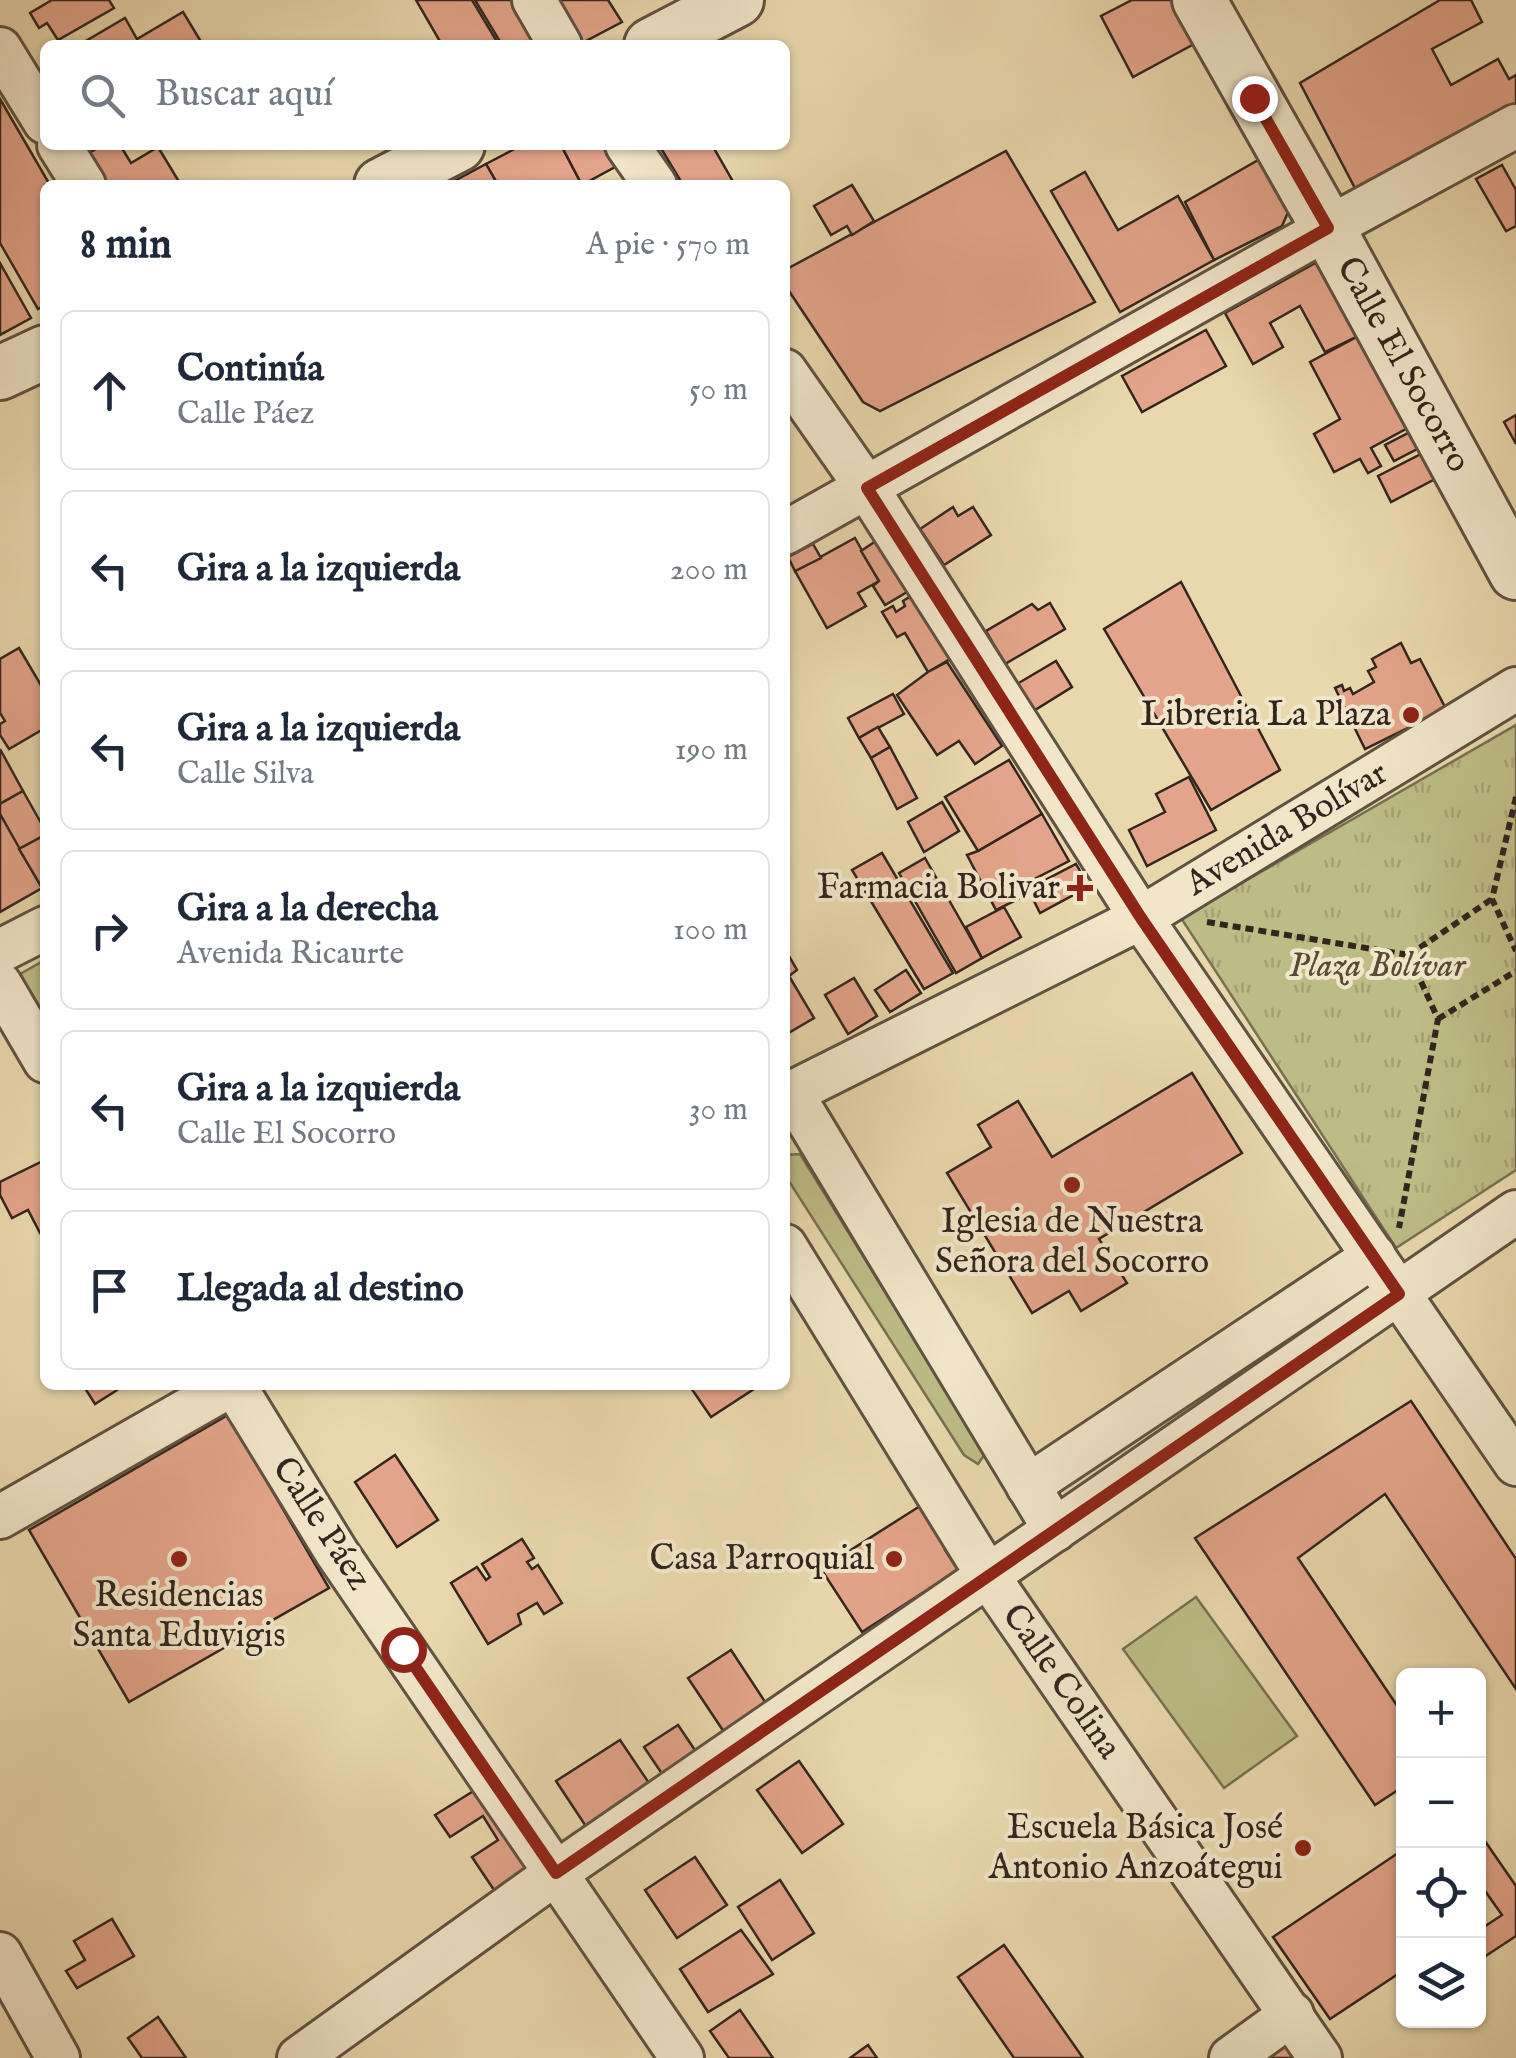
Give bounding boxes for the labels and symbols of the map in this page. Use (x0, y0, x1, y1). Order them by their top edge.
route end (1232, 76, 1278, 122)
street label: Calle El Socorro (1325, 249, 1481, 481)
place label: Libreria La Plaza (1140, 693, 1392, 738)
marker: Libreria La Plaza (1400, 704, 1422, 726)
street label: Avenida Bolívar (1177, 751, 1396, 907)
place label: Farmacia Bolivar (817, 866, 1060, 911)
marker: Farmacia Bolivar (1069, 877, 1091, 899)
park label: Plaza Bolívar (1289, 944, 1467, 989)
marker: Iglesia de Nuestra Señora del Socorro (1061, 1174, 1083, 1196)
place label: Iglesia de Nuestra Señora del Socorro (935, 1200, 1209, 1285)
street label: Calle Páez (261, 1449, 381, 1599)
place label: Casa Parroquial (650, 1537, 874, 1582)
marker: Residencias Santa Eduvigis (168, 1548, 190, 1570)
marker: Casa Parroquial (883, 1548, 905, 1570)
place label: Residencias Santa Eduvigis (72, 1574, 286, 1659)
street label: Calle Colina (991, 1596, 1131, 1769)
route start (381, 1627, 427, 1673)
place label: Escuela Básica José Antonio Anzoátegui (988, 1806, 1283, 1891)
marker: Escuela Básica José Antonio Anzoátegui (1292, 1837, 1314, 1859)

